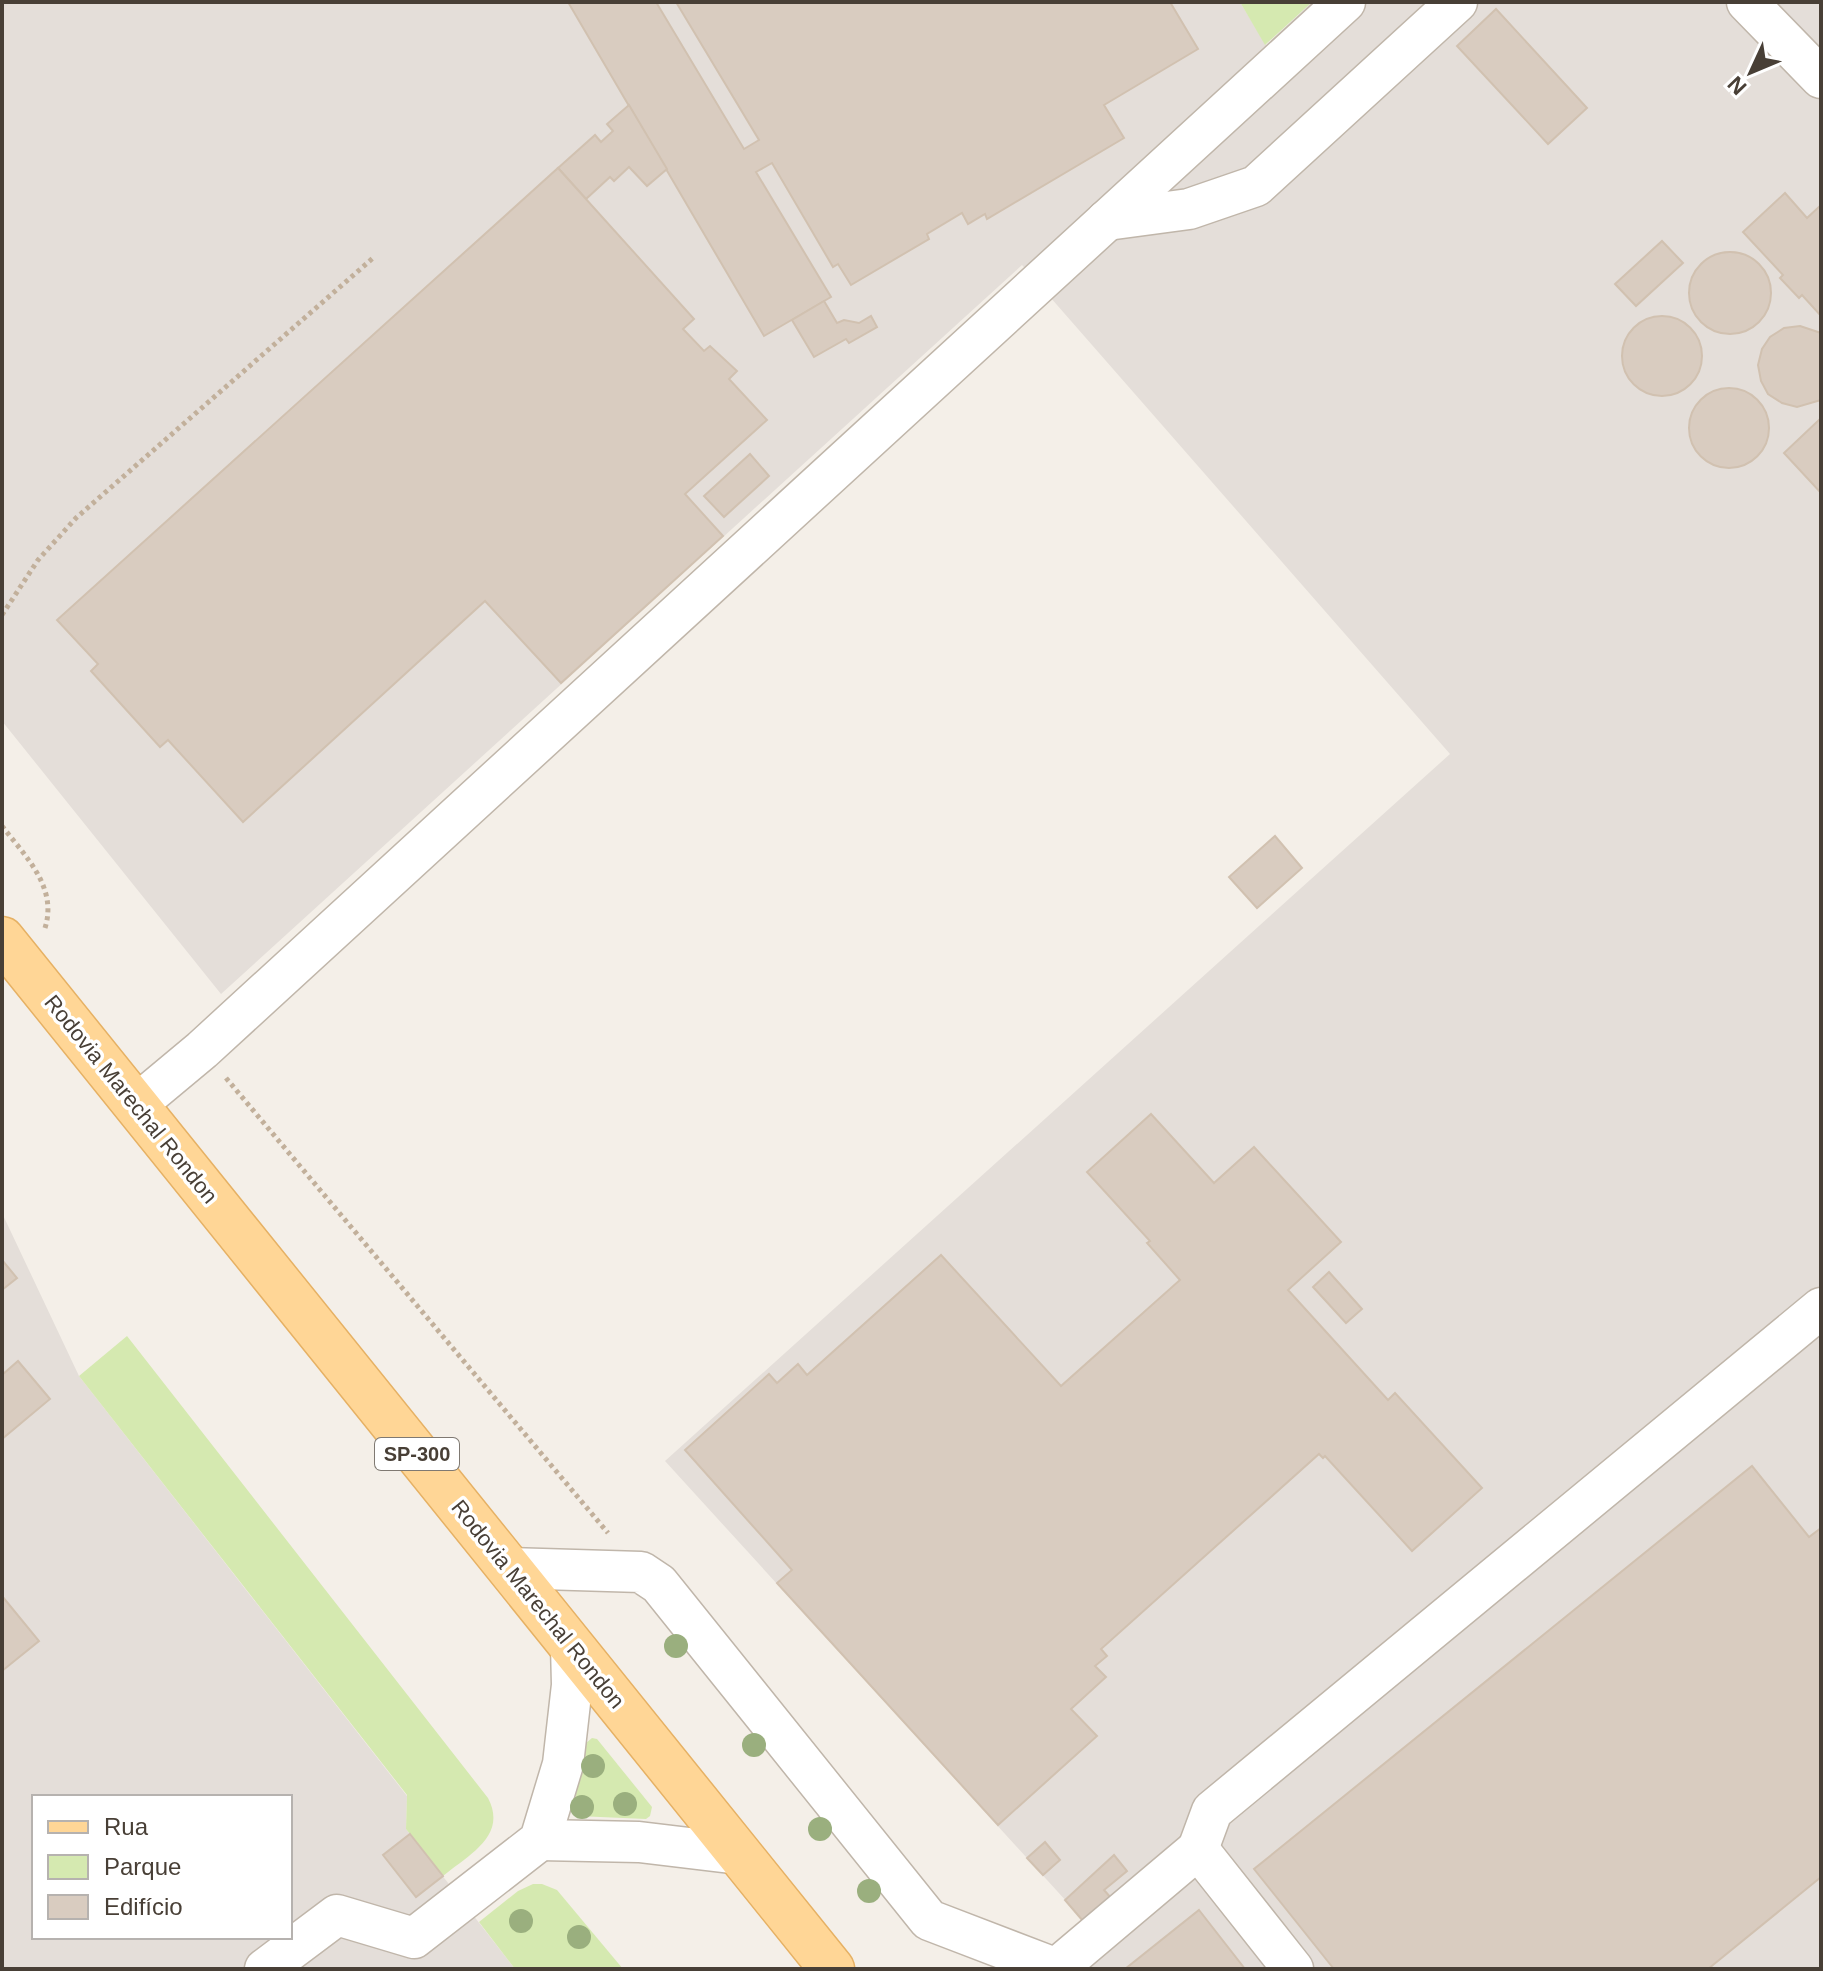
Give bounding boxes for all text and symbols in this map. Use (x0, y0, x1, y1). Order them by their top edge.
north arrow (1711, 32, 1791, 112)
text: N (1722, 71, 1751, 100)
street label: Rodovia Marechal Rondon (39, 990, 223, 1208)
road number: SP-300 (375, 1438, 459, 1470)
street label: Rodovia Marechal Rondon (446, 1495, 630, 1713)
legend (32, 1795, 292, 1939)
text: Rua (104, 1813, 149, 1840)
text: Parque (104, 1853, 181, 1880)
text: Edifício (104, 1893, 183, 1920)

